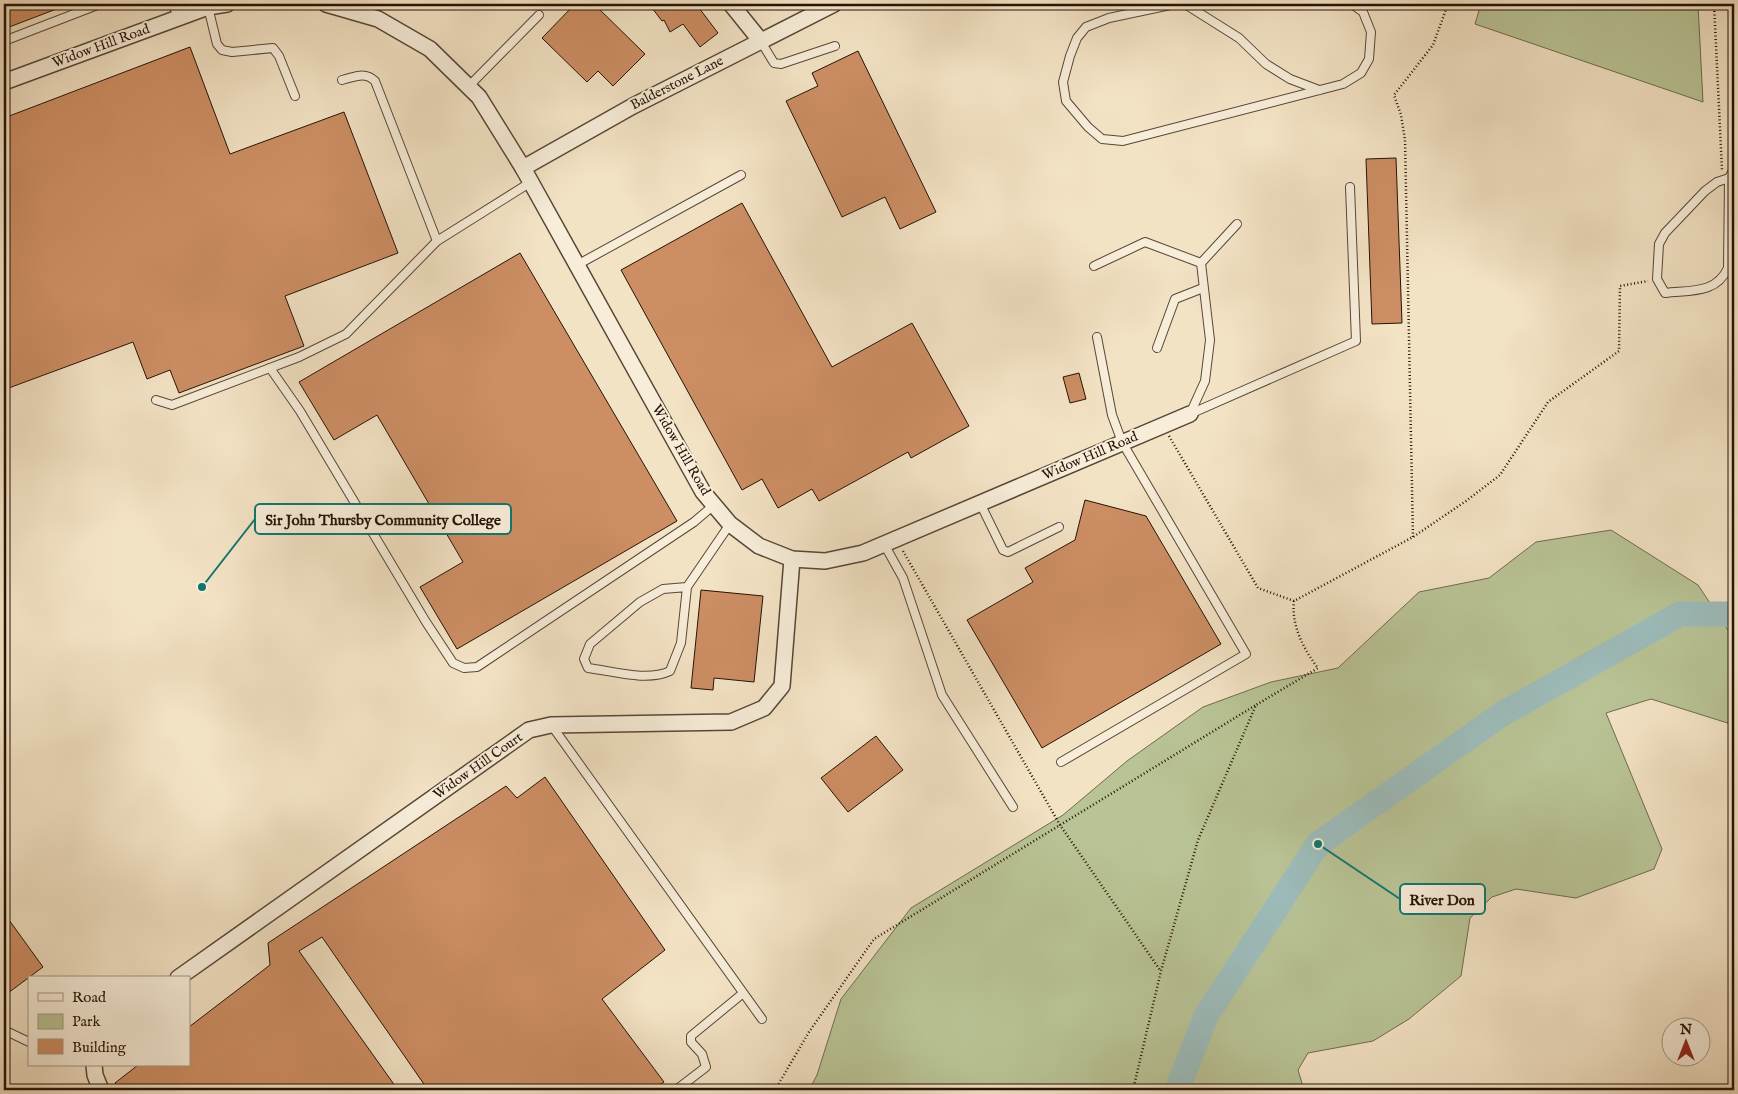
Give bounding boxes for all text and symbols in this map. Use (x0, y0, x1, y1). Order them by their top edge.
street label: Widow Hill Road (50, 20, 153, 72)
street label: Balderstone Lane (627, 52, 727, 114)
street label: Widow Hill Road (648, 401, 715, 499)
street label: Widow Hill Road (1039, 428, 1141, 484)
callout: Sir John Thursby Community College (255, 504, 511, 534)
text: Sir John Thursby Community College (265, 511, 501, 530)
street label: Widow Hill Court (430, 728, 526, 804)
callout: River Don (1400, 884, 1485, 914)
text: River Don (1409, 891, 1475, 910)
legend (28, 976, 190, 1066)
text: Road (72, 988, 107, 1007)
text: Park (72, 1012, 102, 1031)
north arrow (1660, 1016, 1710, 1066)
text: N (1679, 1021, 1692, 1039)
text: Building (72, 1038, 127, 1057)

